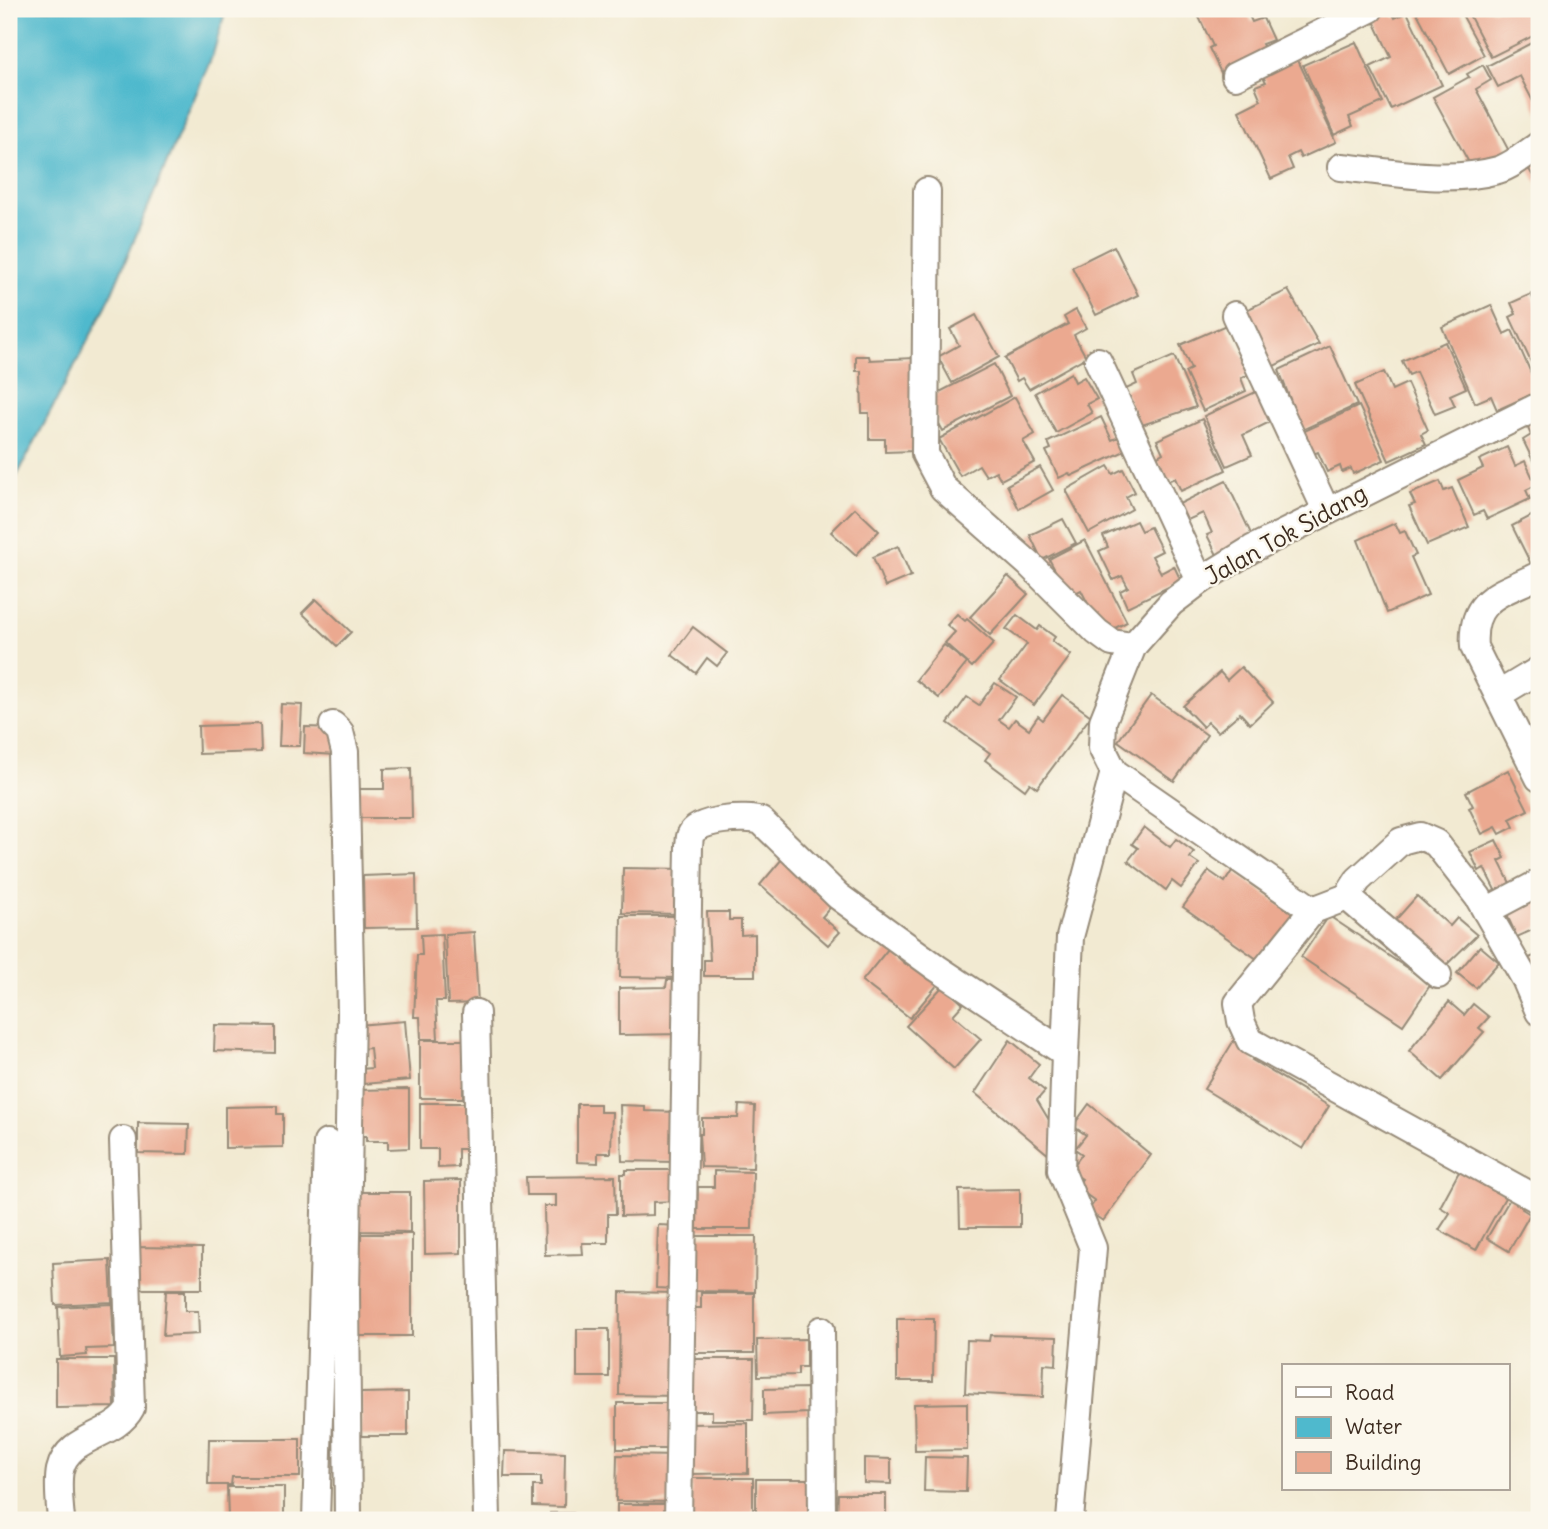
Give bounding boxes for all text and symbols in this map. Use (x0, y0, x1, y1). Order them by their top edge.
street label: Jalan Tok Sidang (1199, 477, 1372, 591)
legend (1282, 1364, 1510, 1490)
text: Road (1345, 1379, 1394, 1406)
text: Water (1345, 1413, 1403, 1440)
text: Building (1345, 1449, 1421, 1476)

